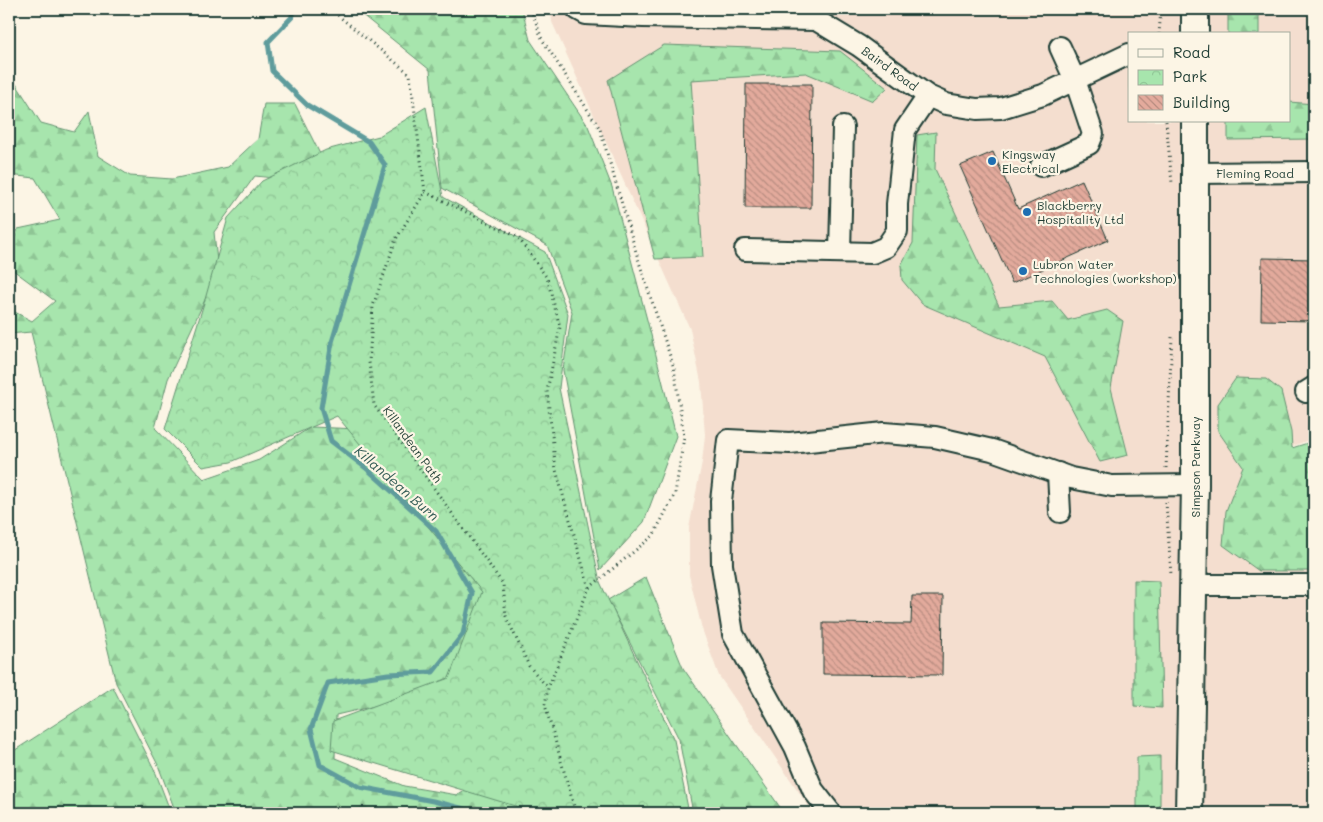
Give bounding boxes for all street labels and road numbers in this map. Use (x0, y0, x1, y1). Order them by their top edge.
street label: Baird Road (859, 42, 922, 94)
street label: Fleming Road (1216, 165, 1294, 181)
street label: Killandean Path (380, 403, 446, 486)
street label: Simpson Parkway (1187, 416, 1203, 518)

